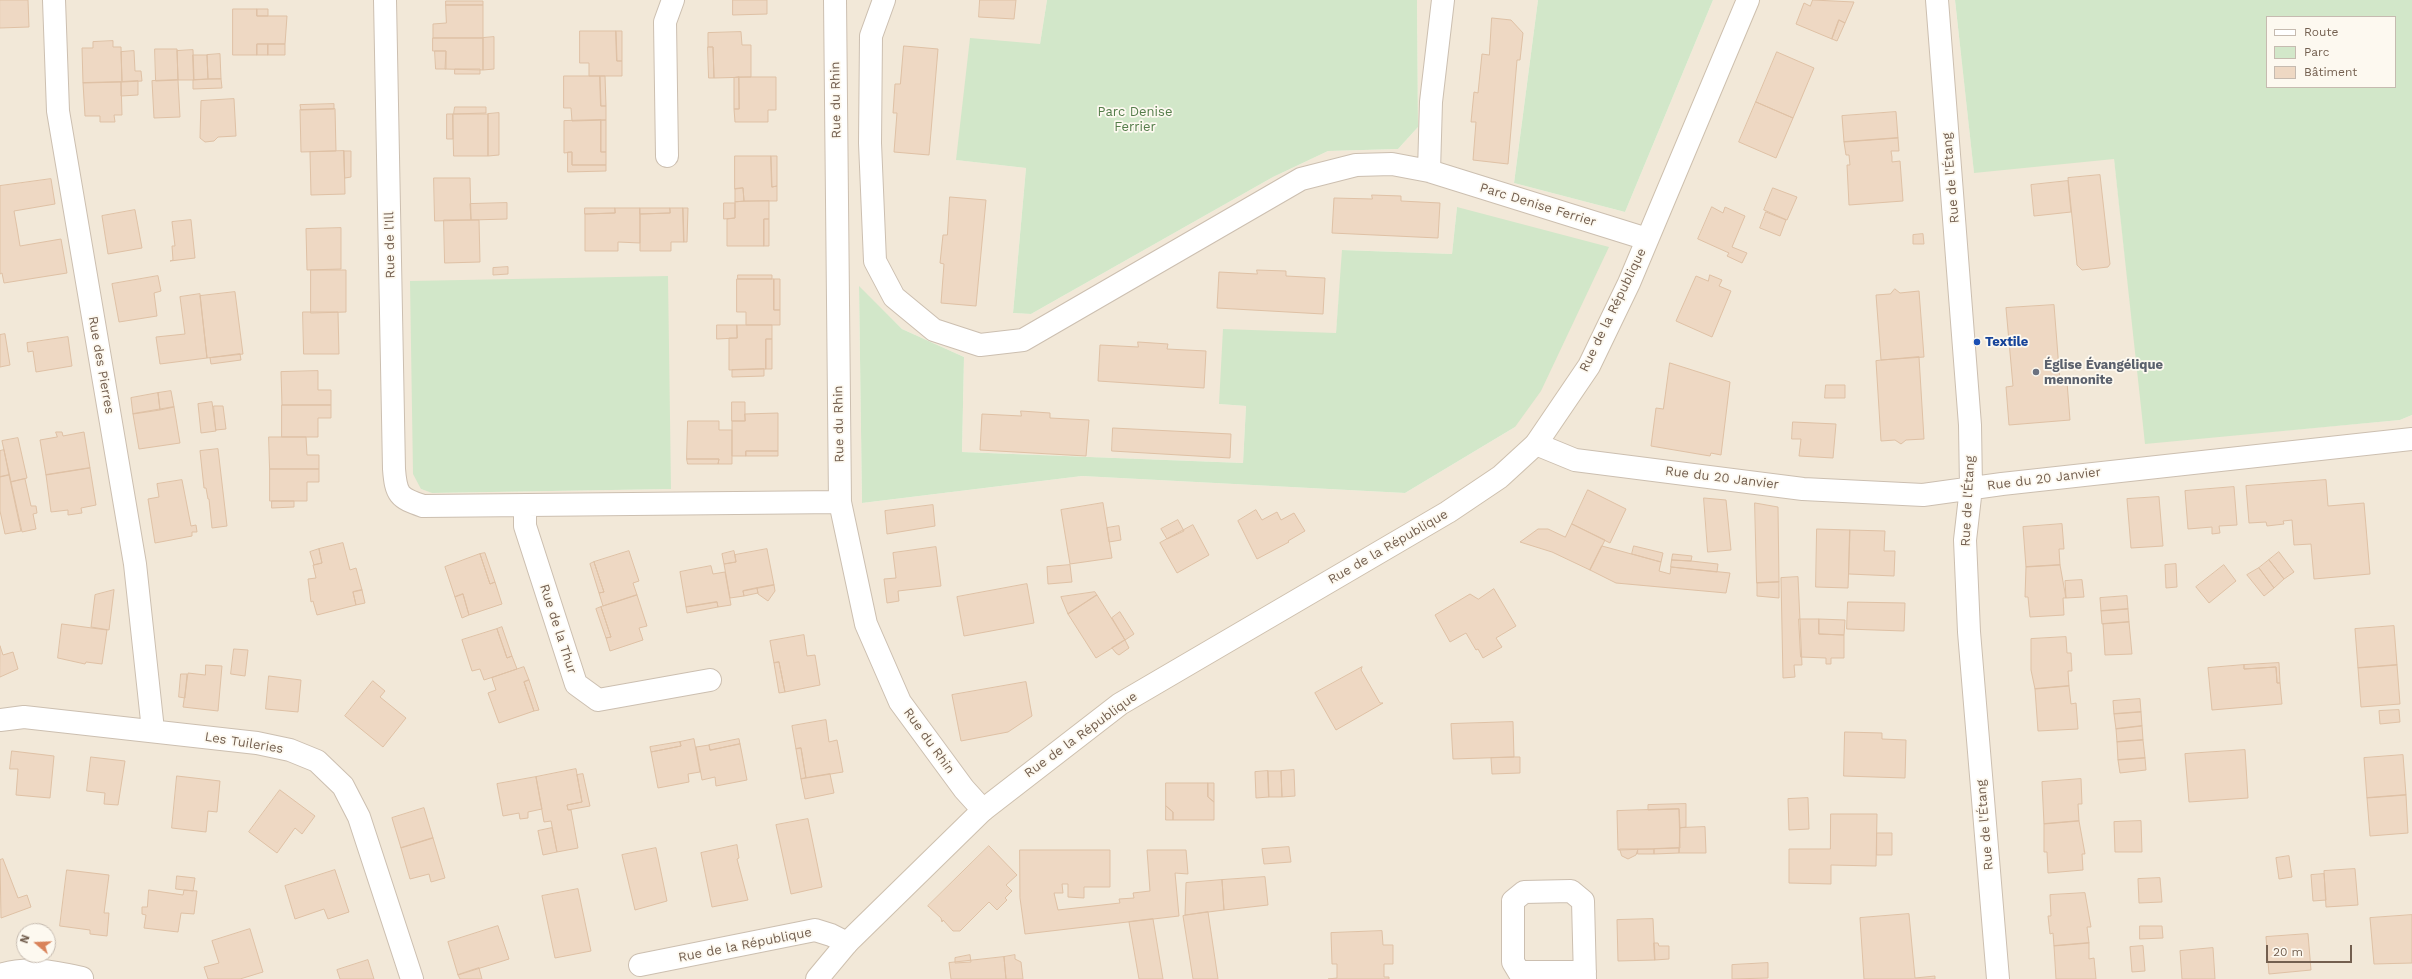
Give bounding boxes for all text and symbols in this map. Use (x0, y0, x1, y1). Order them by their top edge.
legend (2266, 16, 2396, 88)
text: Route (2304, 25, 2338, 39)
text: Parc (2304, 45, 2330, 59)
street label: Rue du Rhin (828, 61, 844, 139)
text: Bâtiment (2304, 65, 2357, 79)
park label: Parc Denise Ferrier (1098, 104, 1172, 135)
street label: Rue de l'Étang (1939, 132, 1963, 224)
street label: Parc Denise Ferrier (1478, 180, 1598, 230)
street label: Rue de l'Ill (382, 211, 398, 279)
street label: Rue de la République (1576, 246, 1650, 374)
street label: Rue des Pierres (85, 315, 117, 415)
place label: Textile (1985, 334, 2028, 350)
marker: Textile (1972, 337, 1982, 347)
place label: Église Évangélique mennonite (2044, 357, 2163, 388)
marker: Église Évangélique mennonite (2031, 367, 2041, 377)
street label: Rue du Rhin (831, 385, 847, 463)
street label: Rue de l'Étang (1958, 455, 1978, 547)
street label: Rue du 20 Janvier (1664, 463, 1780, 493)
street label: Rue du 20 Janvier (1986, 464, 2102, 494)
street label: Rue de la République (1325, 506, 1451, 588)
street label: Rue de la Thur (536, 582, 580, 676)
street label: Rue de la République (1022, 689, 1140, 781)
street label: Rue du Rhin (900, 705, 958, 777)
street label: Les Tuileries (204, 729, 284, 757)
street label: Rue de l'Étang (1973, 779, 1997, 871)
north arrow (16, 923, 56, 963)
street label: Rue de la République (677, 924, 813, 966)
text: N (18, 933, 33, 945)
scale bar (2268, 937, 2354, 963)
text: 20 m (2273, 945, 2303, 959)

